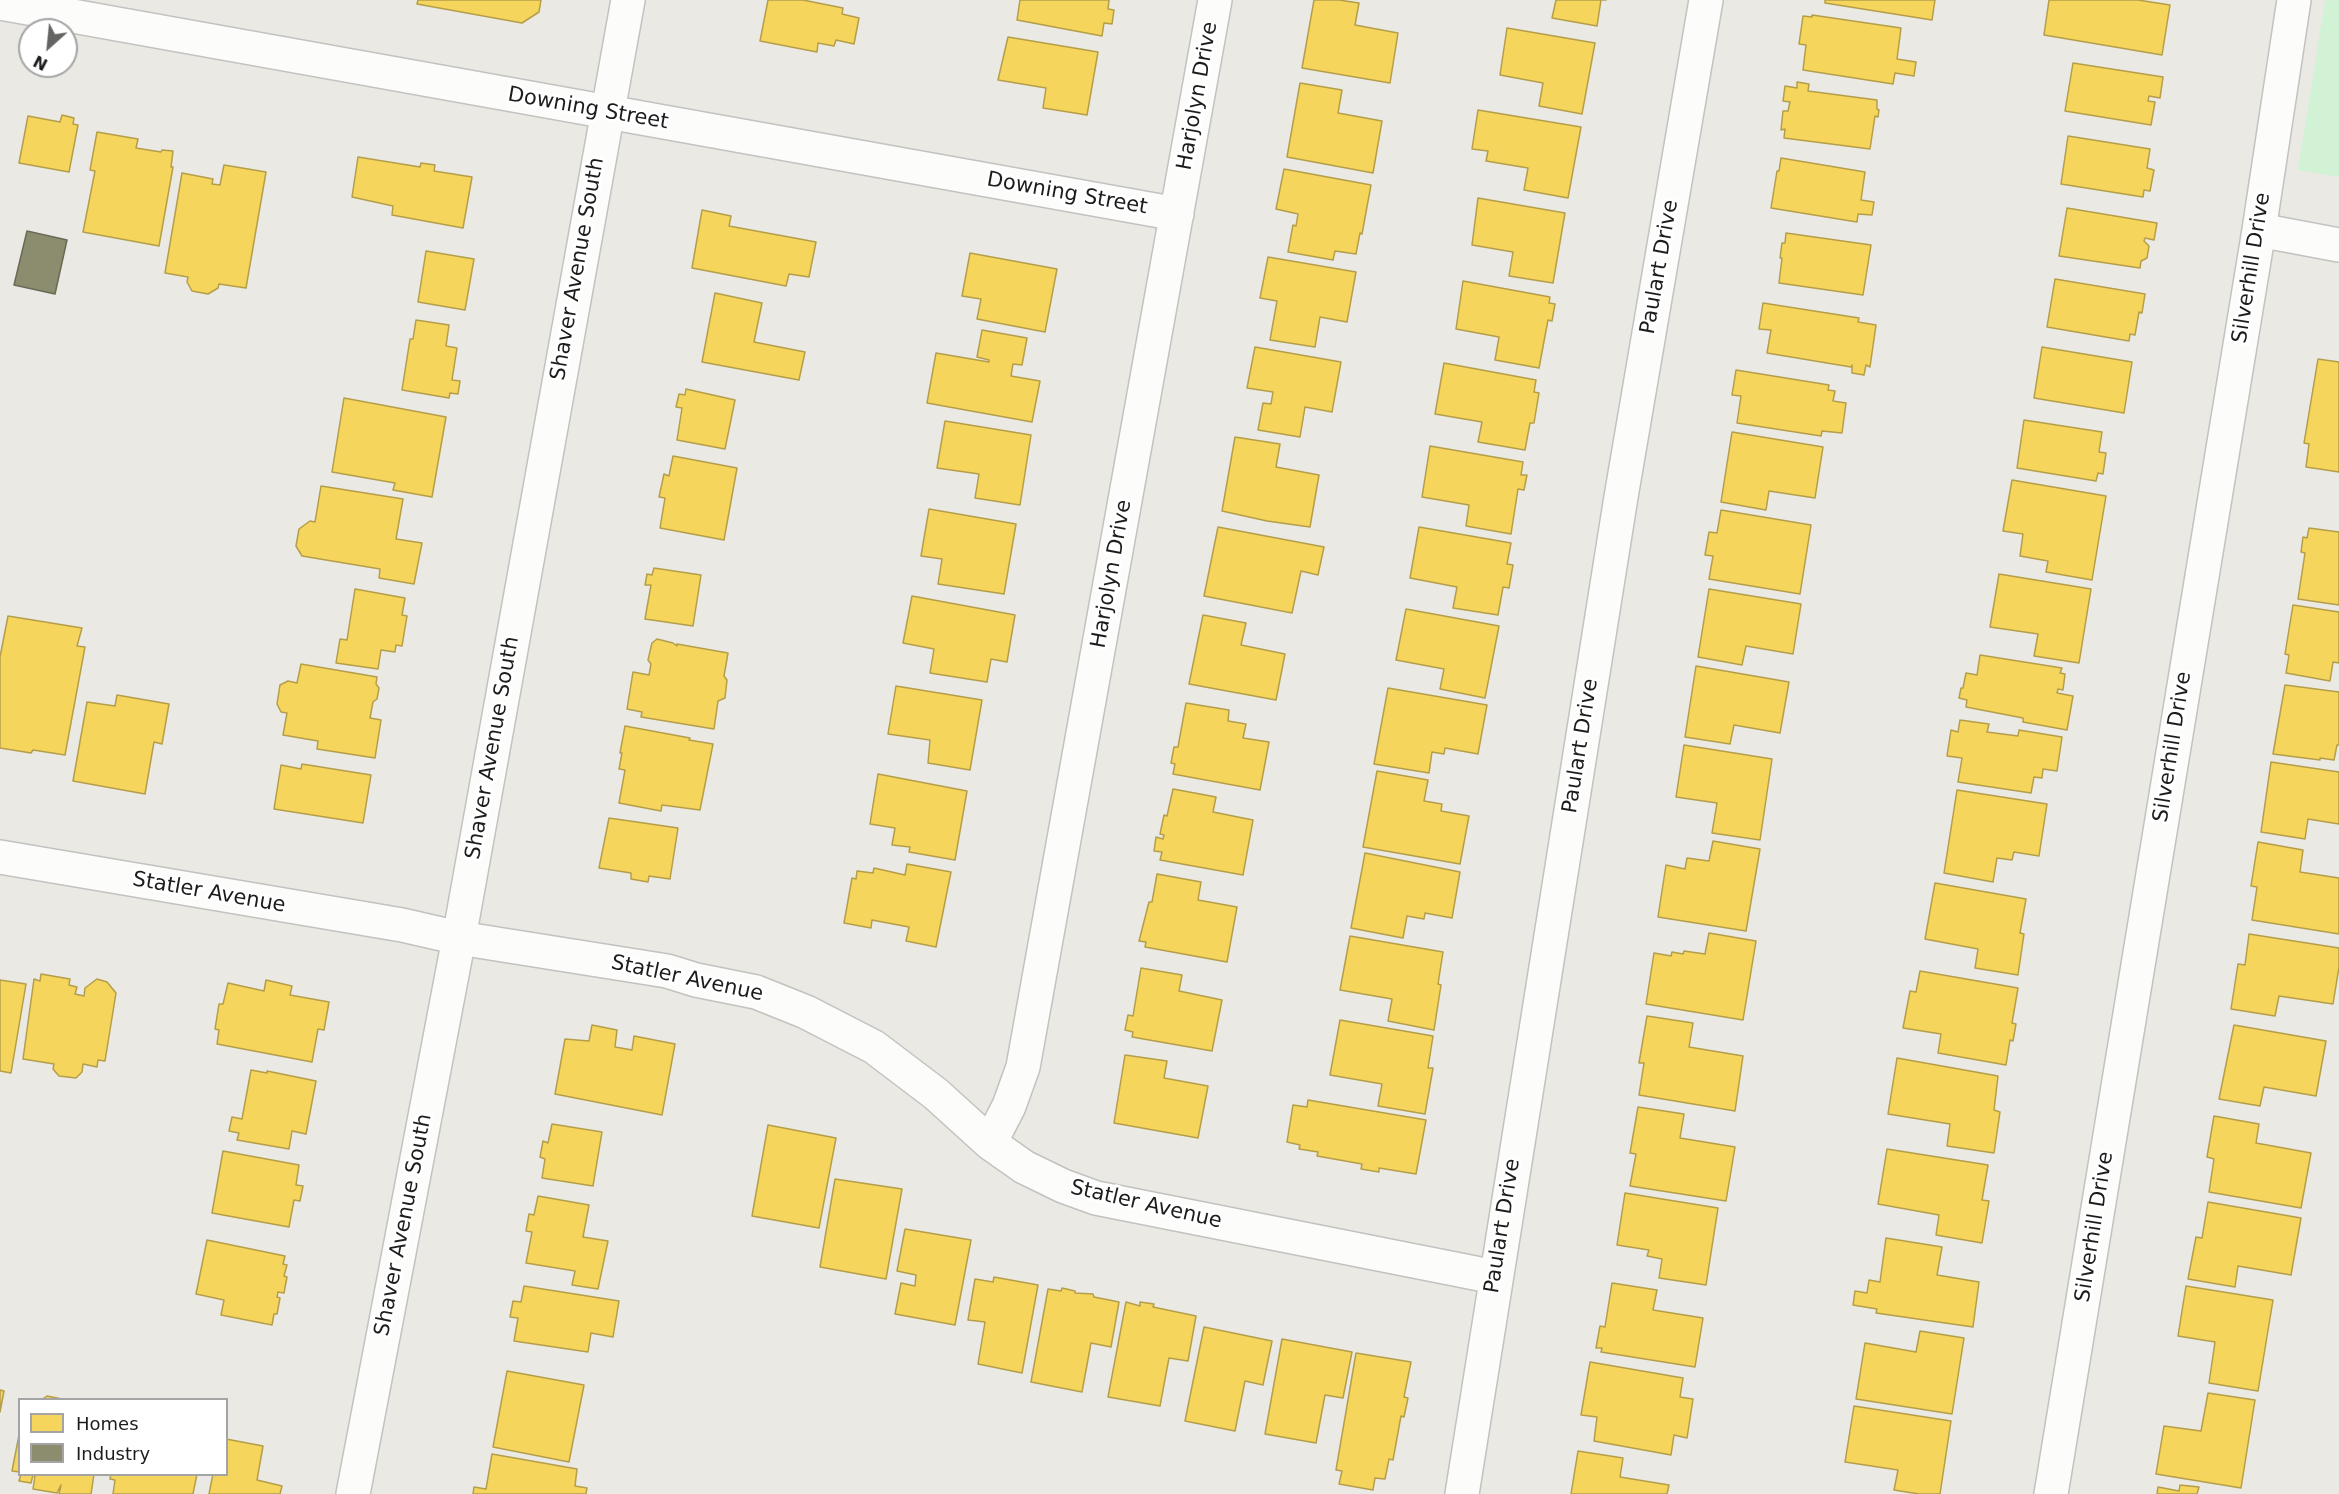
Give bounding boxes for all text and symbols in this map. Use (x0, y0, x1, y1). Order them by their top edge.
north arrow (18, 18, 78, 78)
street label: Harjolyn Drive (1173, 20, 1223, 172)
text: N (30, 51, 51, 74)
street label: Downing Street (506, 82, 670, 136)
street label: Shaver Avenue South (546, 156, 610, 382)
street label: Downing Street (985, 167, 1149, 221)
street label: Silverhill Drive (2228, 191, 2276, 345)
street label: Paulart Drive (1636, 198, 1684, 336)
street label: Harjolyn Drive (1087, 498, 1137, 650)
street label: Shaver Avenue South (461, 635, 525, 861)
street label: Silverhill Drive (2149, 670, 2197, 824)
street label: Paulart Drive (1558, 677, 1604, 815)
street label: Statler Avenue (131, 867, 287, 919)
street label: Statler Avenue (609, 951, 765, 1007)
street label: Shaver Avenue South (370, 1112, 438, 1338)
street label: Silverhill Drive (2071, 1150, 2119, 1304)
street label: Paulart Drive (1480, 1157, 1526, 1295)
street label: Statler Avenue (1068, 1175, 1224, 1235)
legend (18, 1398, 228, 1476)
text: Homes (76, 1413, 139, 1434)
text: Industry (76, 1443, 150, 1464)

